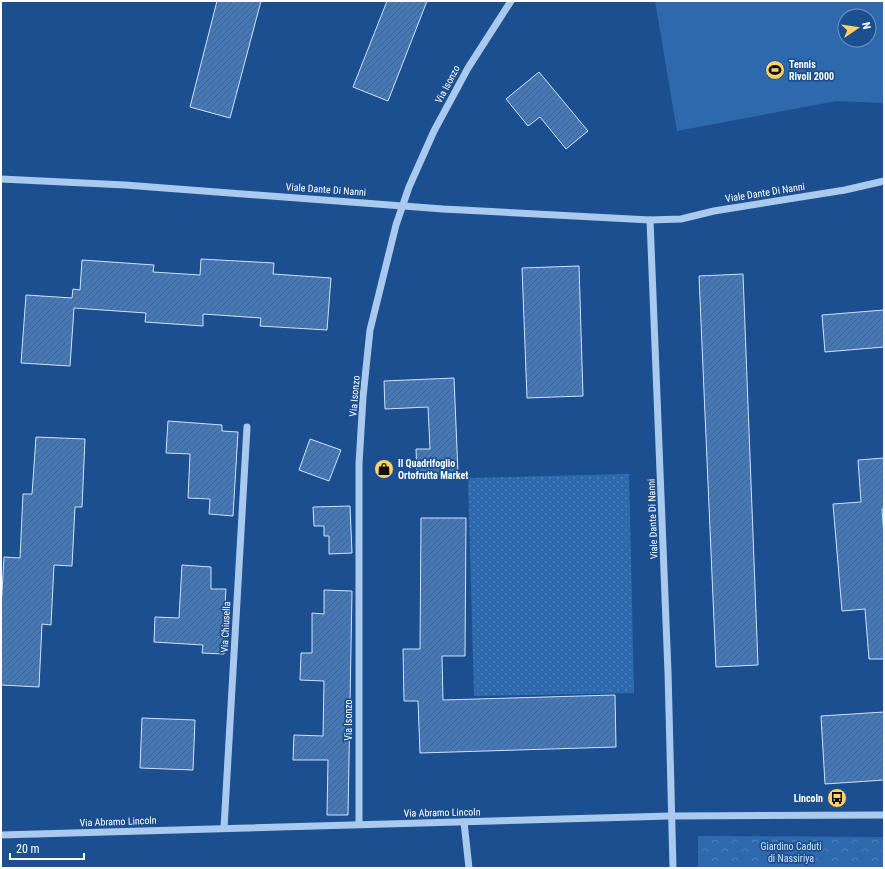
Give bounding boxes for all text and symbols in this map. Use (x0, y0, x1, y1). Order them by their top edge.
north arrow (837, 8, 877, 48)
text: N (859, 21, 873, 31)
sports icon: Tennis Rivoli 2000 (764, 59, 786, 81)
place label: Tennis Rivoli 2000 (789, 59, 834, 82)
street label: Via Isonzo (433, 63, 462, 105)
street label: Viale Dante Di Nanni (285, 181, 367, 198)
street label: Viale Dante Di Nanni (724, 181, 806, 204)
street label: Via Isonzo (347, 375, 362, 417)
shop icon: Il Quadrifoglio Ortofrutta Market (373, 458, 395, 480)
place label: Il Quadrifoglio Ortofrutta Market (398, 458, 468, 481)
street label: Viale Dante Di Nanni (646, 479, 659, 559)
street label: Via Chiusella (219, 601, 232, 653)
street label: Via Isonzo (343, 699, 354, 741)
bus stop icon: Lincoln (826, 787, 848, 809)
place label: Lincoln (794, 793, 823, 804)
street label: Via Abramo Lincoln (403, 806, 481, 819)
street label: Via Abramo Lincoln (79, 815, 157, 828)
scale bar (10, 835, 84, 861)
park label: Giardino Caduti di Nassiriya (761, 841, 821, 864)
text: 20 m (16, 842, 40, 856)

